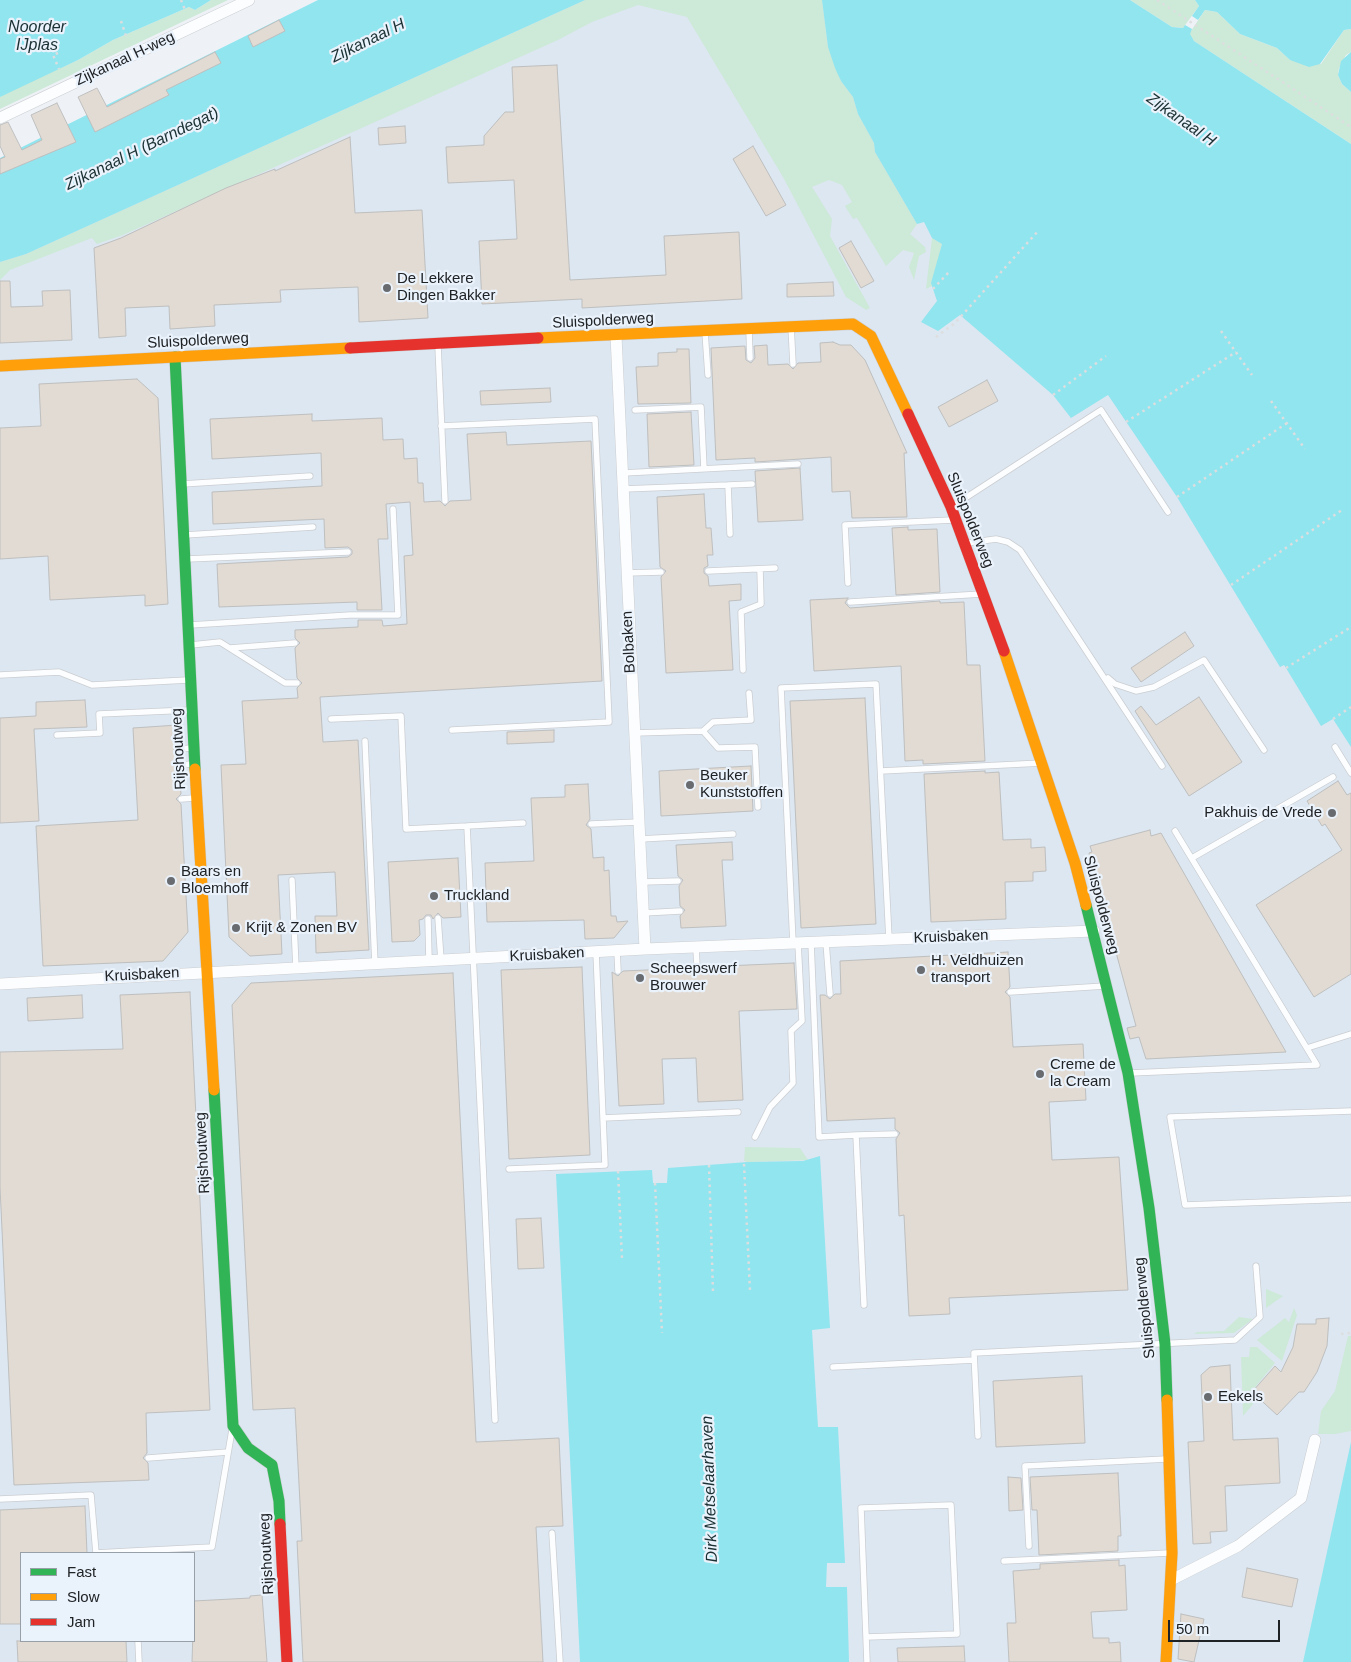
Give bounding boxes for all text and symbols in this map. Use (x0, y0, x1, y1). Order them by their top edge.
water label: Zijkanaal H (328, 15, 408, 67)
water label: Noorder IJplas (8, 18, 66, 56)
street label: Zijkanaal H-weg (72, 28, 178, 90)
water label: Zijkanaal H (1143, 89, 1219, 151)
water label: Zijkanaal H (Barndegat) (62, 103, 222, 195)
place label: De Lekkere Dingen Bakker (397, 270, 495, 305)
marker: De Lekkere Dingen Bakker (381, 282, 393, 294)
street label: Sluispolderweg (552, 309, 654, 333)
street label: Sluispolderweg (147, 329, 249, 353)
street label: Sluispolderweg (943, 469, 997, 571)
street label: Bolbaken (618, 610, 640, 674)
street label: Rijshoutweg (168, 708, 190, 790)
place label: Beuker Kunststoffen (700, 767, 783, 802)
marker: Beuker Kunststoffen (684, 779, 696, 791)
place label: Pakhuis de Vrede (1204, 804, 1322, 822)
marker: Pakhuis de Vrede (1326, 807, 1338, 819)
street label: Sluispolderweg (1079, 854, 1123, 956)
place label: Baars en Bloemhoff (181, 863, 248, 898)
marker: Baars en Bloemhoff (165, 875, 177, 887)
place label: Truckland (444, 887, 509, 905)
marker: Truckland (428, 890, 440, 902)
place label: Krijt & Zonen BV (246, 919, 357, 937)
marker: Krijt & Zonen BV (230, 922, 242, 934)
street label: Kruisbaken (913, 927, 989, 947)
street label: Kruisbaken (509, 944, 585, 966)
place label: H. Veldhuizen transport (931, 952, 1024, 987)
place label: Scheepswerf Brouwer (650, 960, 737, 995)
street label: Kruisbaken (104, 964, 180, 986)
marker: H. Veldhuizen transport (915, 964, 927, 976)
marker: Scheepswerf Brouwer (634, 972, 646, 984)
place label: Creme de la Cream (1050, 1056, 1116, 1091)
marker: Creme de la Cream (1034, 1068, 1046, 1080)
street label: Rijshoutweg (192, 1112, 214, 1194)
street label: Sluispolderweg (1131, 1256, 1159, 1360)
place label: Eekels (1218, 1388, 1263, 1406)
marker: Eekels (1202, 1391, 1214, 1403)
water label: Dirk Metselaarhaven (698, 1415, 722, 1563)
street label: Rijshoutweg (256, 1513, 278, 1595)
legend (20, 1552, 195, 1642)
text: Fast (67, 1563, 96, 1580)
text: Slow (67, 1588, 100, 1605)
scale bar (1171, 1610, 1284, 1642)
text: Jam (67, 1613, 95, 1630)
text: 50 m (1176, 1620, 1209, 1637)

